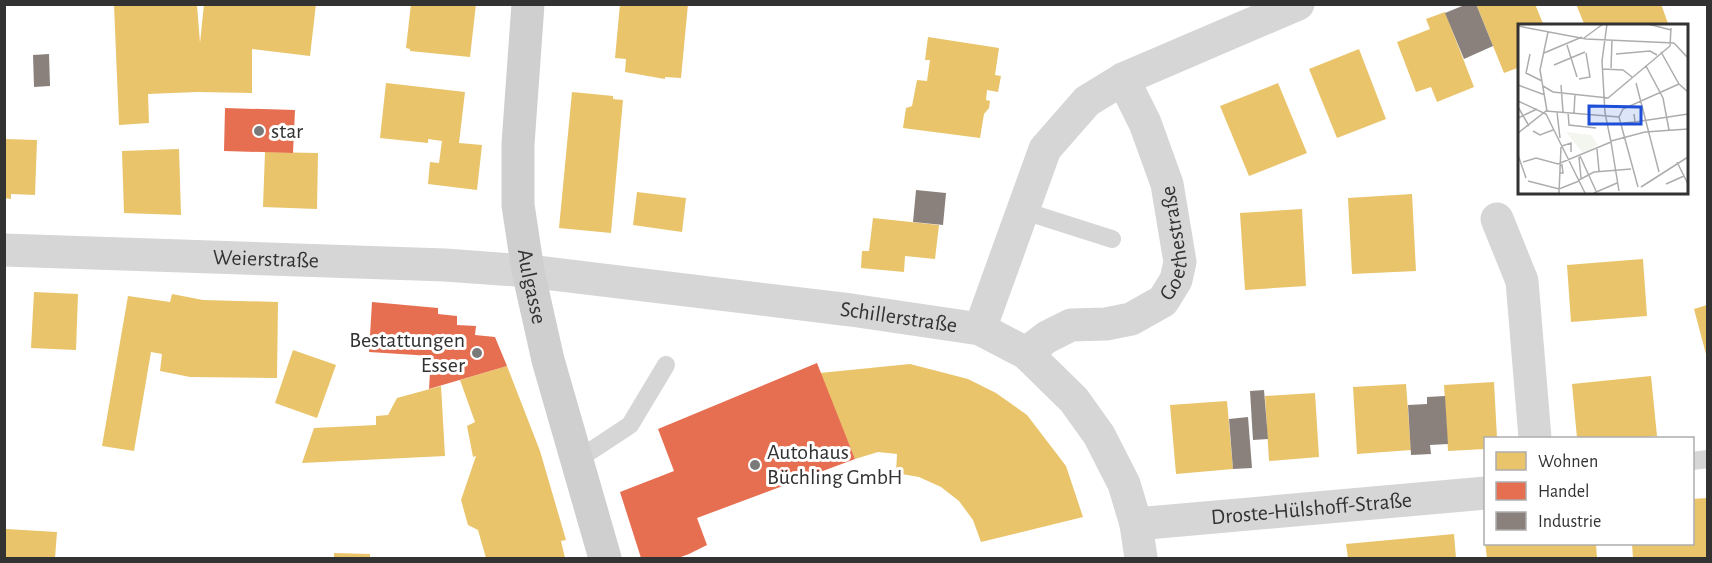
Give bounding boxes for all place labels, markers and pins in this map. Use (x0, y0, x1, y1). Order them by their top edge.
place label: star (271, 120, 303, 142)
marker: star (252, 124, 266, 138)
place label: Bestattungen Esser (349, 329, 465, 376)
marker: Bestattungen Esser (470, 346, 484, 360)
place label: Autohaus Büchling GmbH (767, 441, 903, 488)
marker: Autohaus Büchling GmbH (748, 458, 762, 472)

